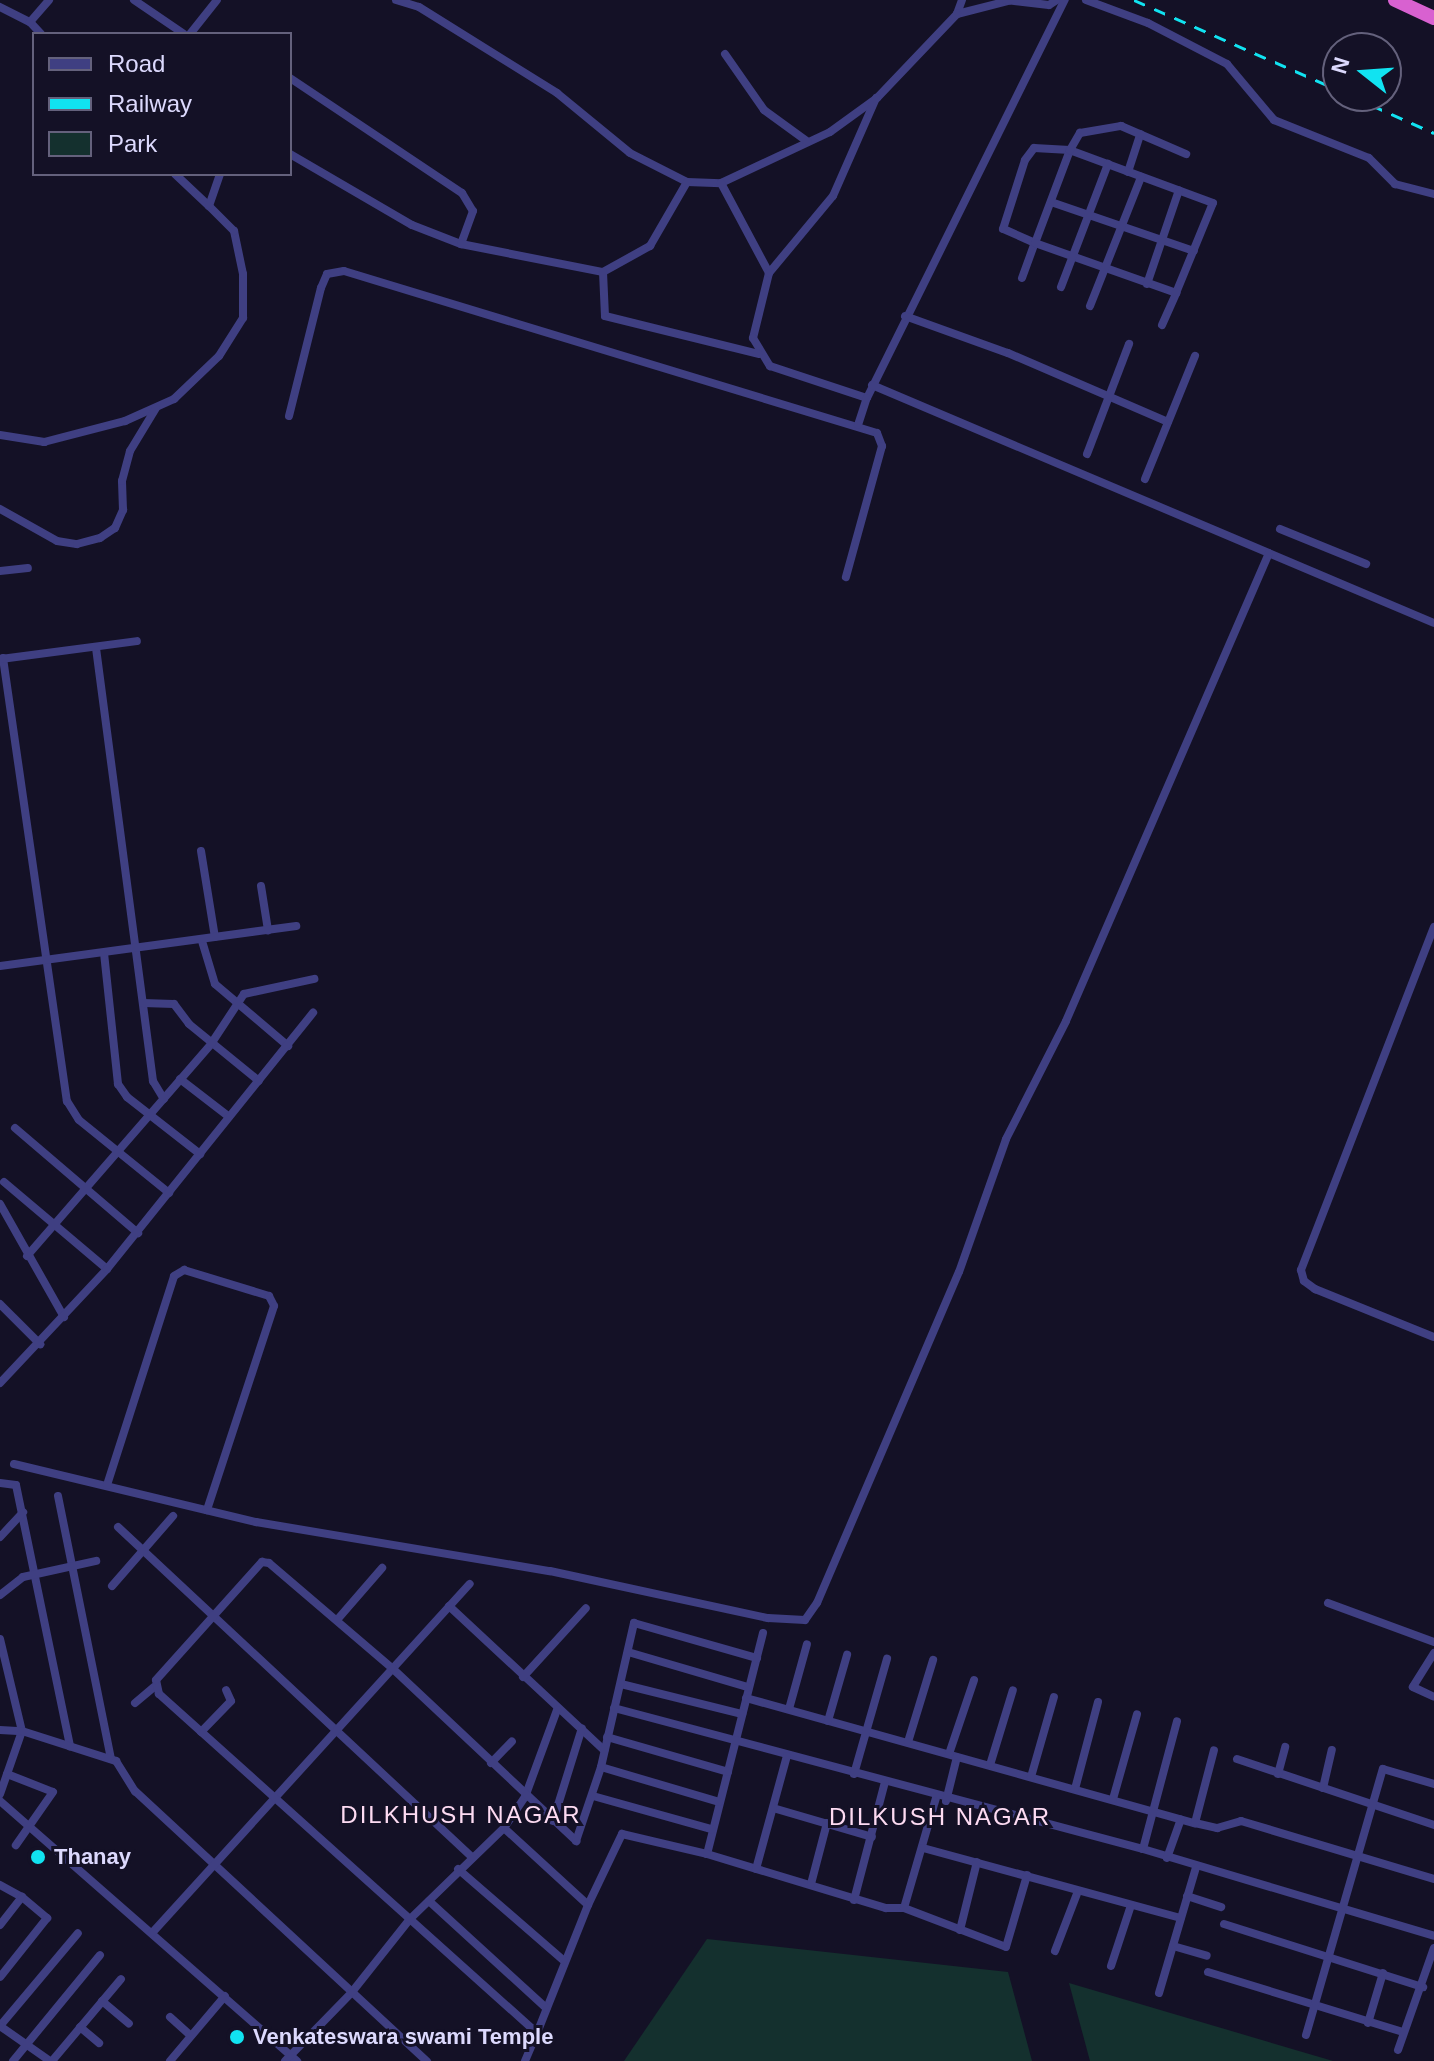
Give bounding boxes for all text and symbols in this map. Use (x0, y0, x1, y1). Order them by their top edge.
legend (32, 32, 292, 176)
north arrow (1322, 32, 1402, 112)
text: Road (108, 50, 165, 77)
text: N (1326, 54, 1355, 77)
text: Railway (108, 90, 192, 117)
text: Park (108, 130, 157, 157)
district label: DILKHUSH NAGAR (340, 1801, 582, 1829)
district label: DILKUSH NAGAR (829, 1803, 1051, 1831)
place label: Thanay (54, 1844, 131, 1870)
marker: Thanay (29, 1848, 47, 1866)
place label: Venkateswara swami Temple (253, 2024, 553, 2050)
marker: Venkateswara swami Temple (228, 2028, 246, 2046)

